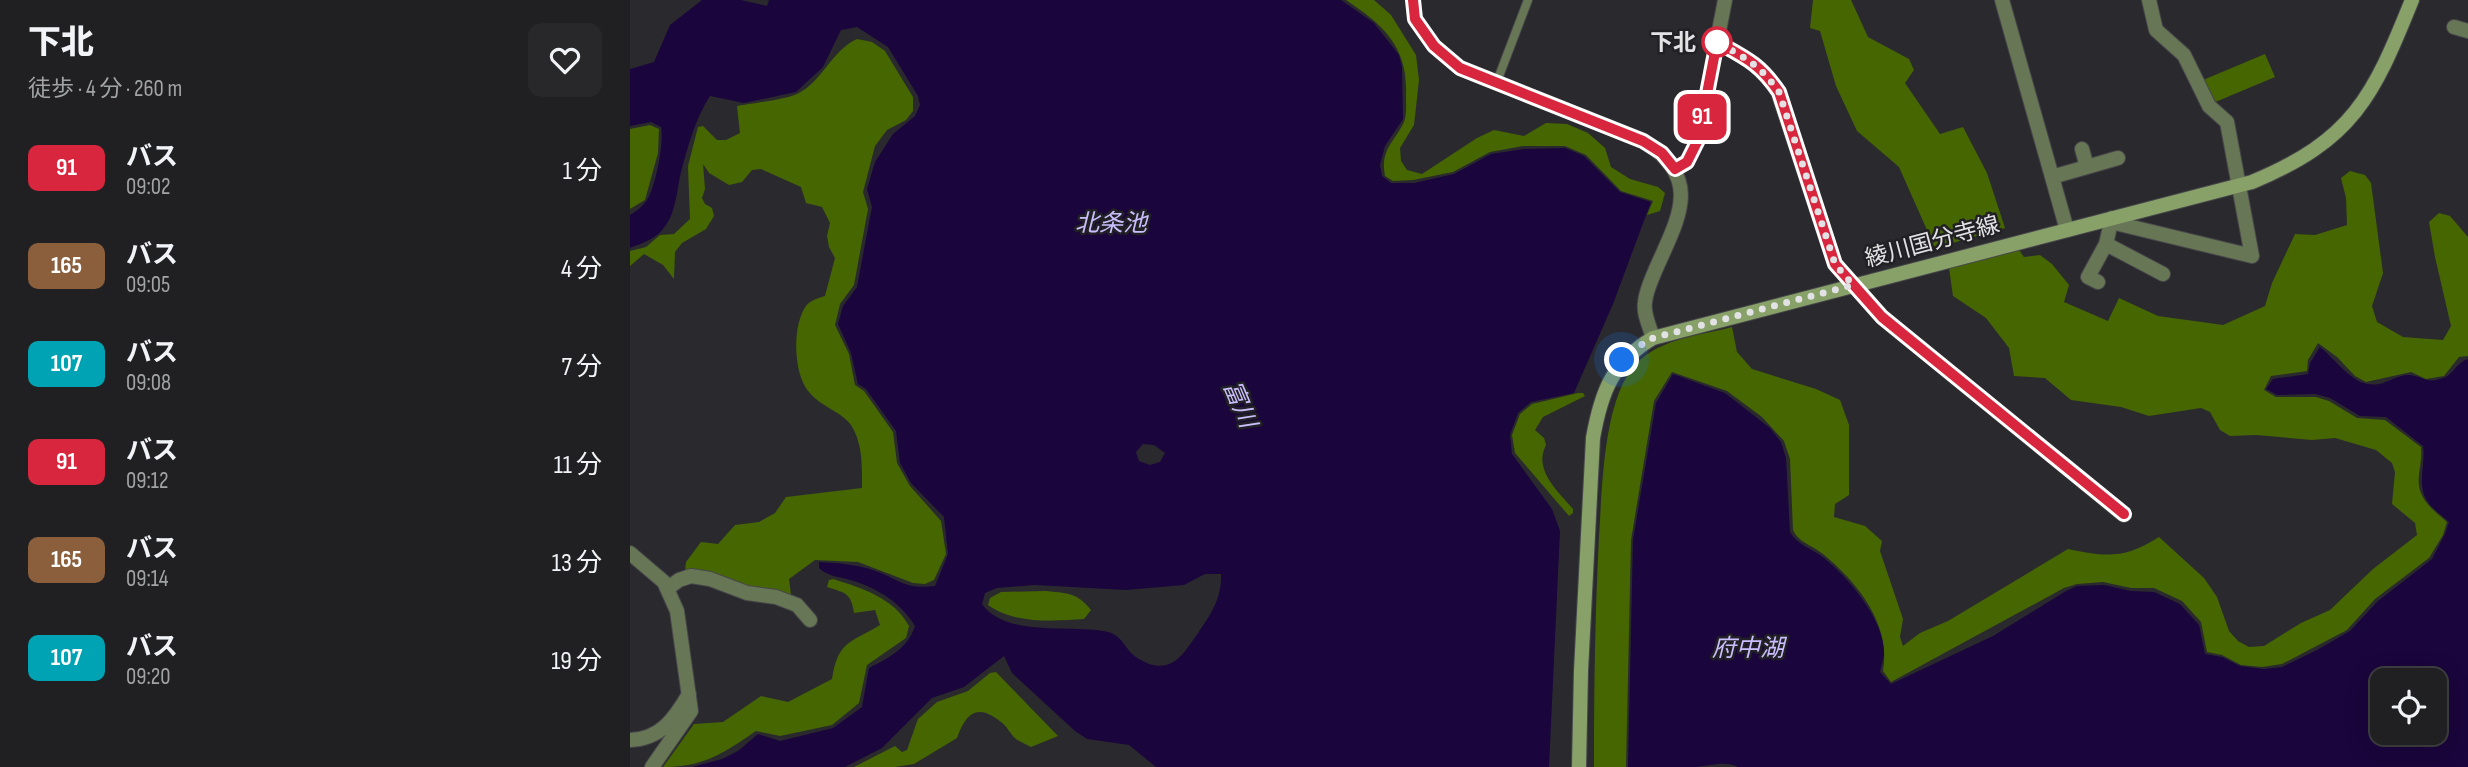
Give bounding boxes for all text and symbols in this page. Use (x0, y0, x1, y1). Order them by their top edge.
text: 下北 (28, 23, 94, 63)
button: heart (528, 23, 602, 97)
marker: 下北 (1702, 27, 1732, 57)
place label: 下北 (1650, 29, 1696, 57)
text: 徒歩 · 4 分 · 260 m (28, 75, 182, 103)
line badge: 91 (1670, 94, 1734, 140)
text: 91 (1692, 102, 1712, 131)
text: バス (126, 142, 178, 173)
text: 91 (56, 153, 77, 182)
text: 1 分 (563, 156, 602, 187)
text: 09:02 (126, 173, 171, 201)
water label: 北条池 (1075, 209, 1149, 238)
street label: 綾川国分寺線 (1862, 211, 2003, 273)
text: バス (126, 240, 178, 271)
text: 165 (51, 251, 82, 280)
text: 4 分 (561, 254, 602, 285)
text: 09:05 (126, 271, 170, 299)
text: バス (126, 338, 178, 369)
your location (1604, 342, 1639, 377)
text: 107 (51, 349, 82, 378)
text: 7 分 (561, 352, 602, 383)
text: 09:08 (126, 369, 171, 397)
water label: 富川 (1217, 376, 1263, 435)
text: バス (126, 436, 178, 467)
text: 91 (56, 447, 77, 476)
text: 11 分 (554, 450, 602, 481)
text: 09:12 (126, 467, 169, 495)
text: バス (126, 534, 178, 565)
text: 165 (51, 545, 82, 574)
text: 13 分 (552, 548, 602, 579)
text: 09:14 (126, 565, 168, 593)
text: バス (126, 632, 178, 663)
water label: 府中湖 (1712, 634, 1788, 663)
text: 107 (51, 643, 82, 672)
text: 19 分 (551, 646, 602, 677)
text: 09:20 (126, 663, 171, 691)
map controls (2370, 668, 2447, 745)
button: locate (2370, 668, 2447, 745)

